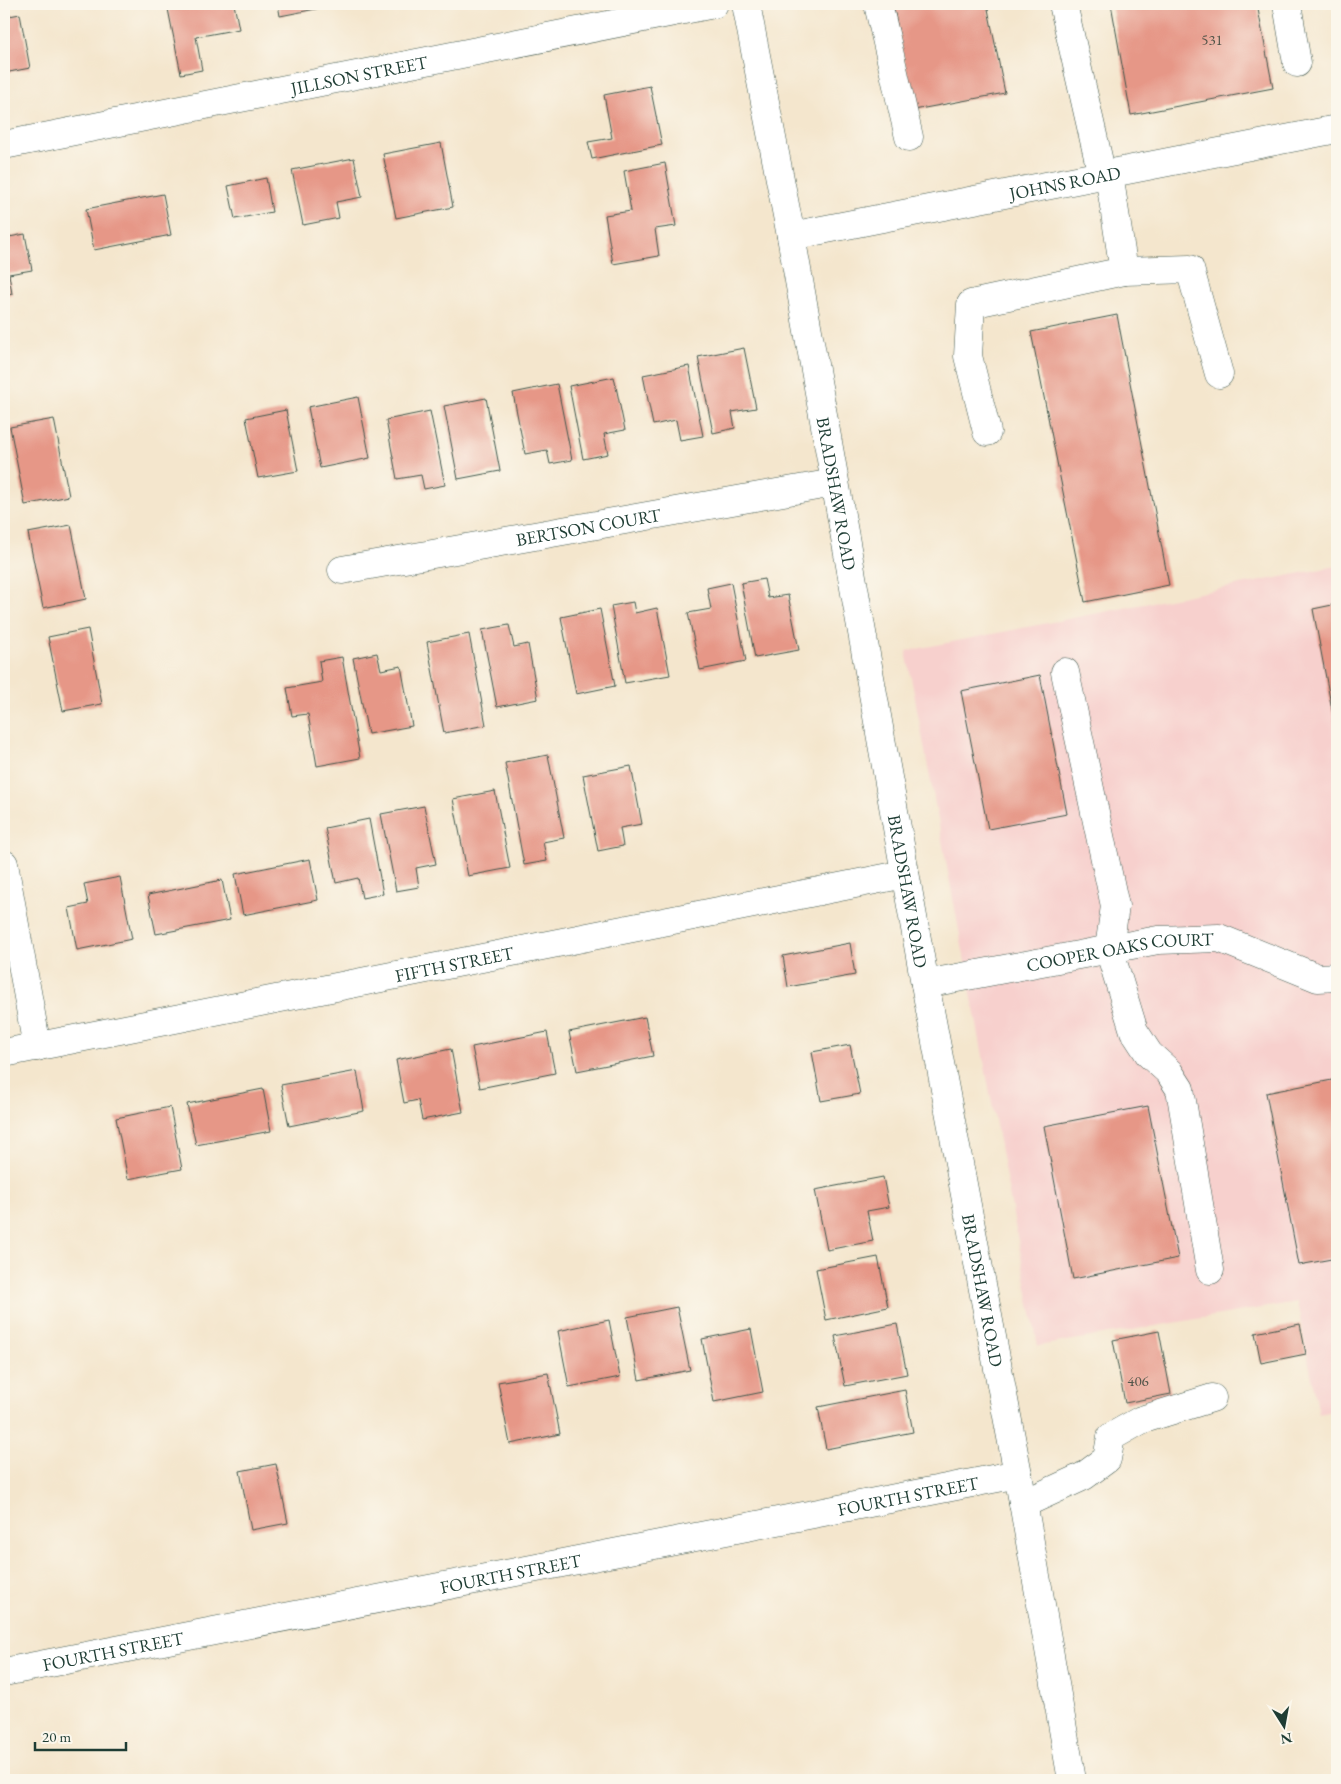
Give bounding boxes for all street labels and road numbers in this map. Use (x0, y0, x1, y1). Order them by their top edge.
street label: JILLSON STREET (287, 49, 430, 100)
street label: JOHNS ROAD (1005, 160, 1122, 205)
street label: BRADSHAW ROAD (812, 415, 862, 572)
street label: BERTSON COURT (514, 502, 663, 551)
street label: BRADSHAW ROAD (883, 813, 933, 970)
street label: COOPER OAKS COURT (1024, 927, 1215, 976)
street label: FIFTH STREET (393, 940, 516, 987)
street label: BRADSHAW ROAD (957, 1212, 1009, 1369)
street label: FOURTH STREET (835, 1470, 981, 1521)
street label: FOURTH STREET (438, 1548, 584, 1598)
street label: FOURTH STREET (40, 1626, 186, 1676)

